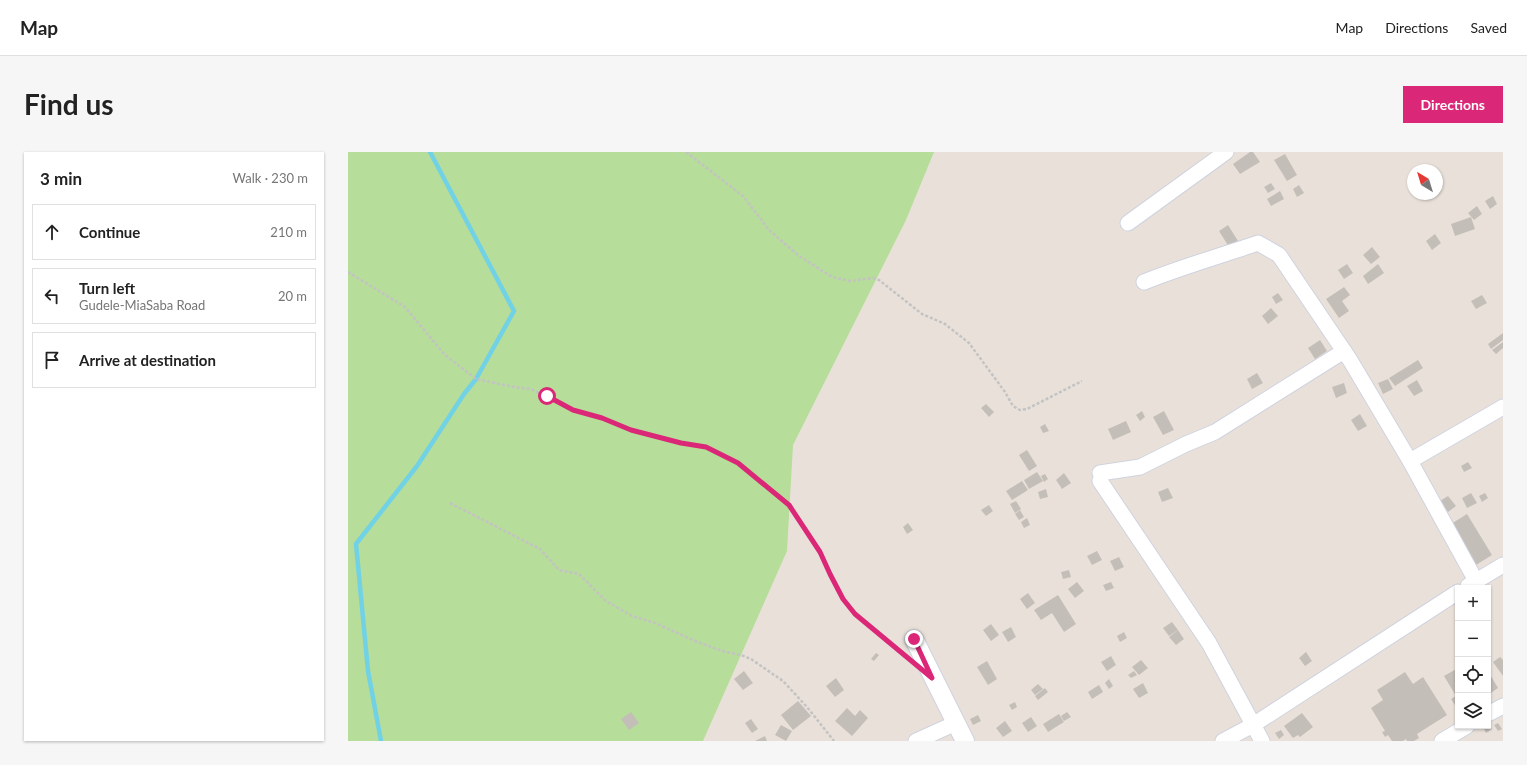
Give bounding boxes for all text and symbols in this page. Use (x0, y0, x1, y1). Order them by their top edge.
text: Map (20, 16, 58, 39)
text: Map (1336, 19, 1363, 36)
text: Directions (1385, 19, 1448, 36)
text: Saved (1470, 19, 1507, 36)
button: Directions (1403, 86, 1503, 123)
text: Find us (24, 87, 114, 121)
north arrow (1407, 164, 1443, 200)
text: 3 min (40, 168, 82, 189)
text: Walk · 230 m (232, 170, 308, 186)
icon: ahead (41, 221, 63, 243)
text: Continue (79, 223, 140, 241)
text: 210 m (270, 224, 307, 240)
text: Turn left (79, 279, 135, 297)
icon: left (41, 285, 63, 307)
text: 20 m (278, 288, 307, 304)
text: Gudele-MiaSaba Road (79, 297, 205, 313)
icon: arrive (41, 349, 63, 371)
text: Arrive at destination (79, 351, 216, 369)
route start (538, 387, 556, 405)
map controls (1455, 585, 1491, 729)
button: + (1455, 585, 1491, 621)
button: − (1455, 621, 1491, 657)
route end (905, 630, 923, 648)
button: locate (1455, 657, 1491, 693)
button: layers (1455, 693, 1491, 729)

